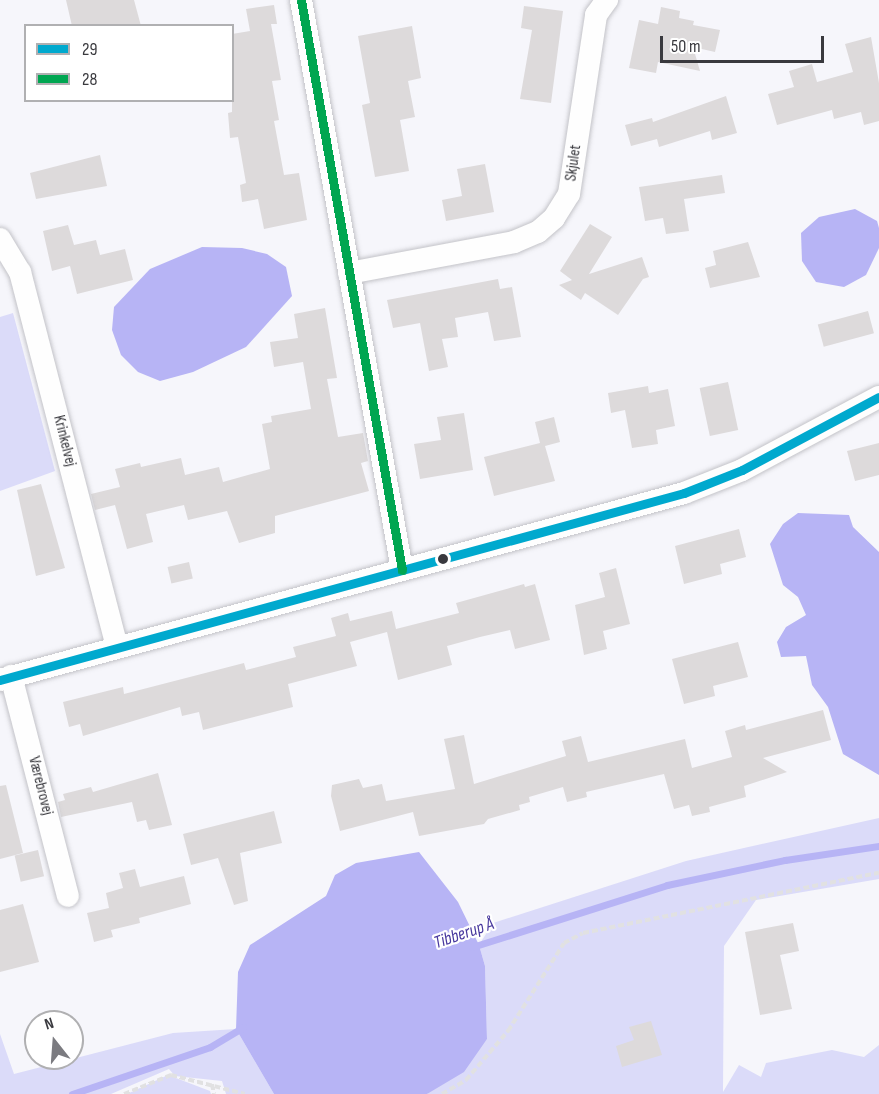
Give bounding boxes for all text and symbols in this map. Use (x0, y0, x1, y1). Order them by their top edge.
legend (24, 24, 234, 102)
scale bar (663, 24, 826, 62)
text: 50 m (671, 36, 701, 57)
text: 29 (82, 39, 97, 60)
text: 28 (82, 69, 97, 90)
street label: Skjulet (562, 143, 586, 183)
street label: Krinkelvej (48, 413, 80, 469)
unlabelled marker (437, 553, 449, 565)
street label: Værebrovej (23, 755, 57, 817)
water label: Tibberup Å (431, 914, 497, 954)
north arrow (24, 1010, 84, 1070)
text: N (42, 1014, 56, 1035)

